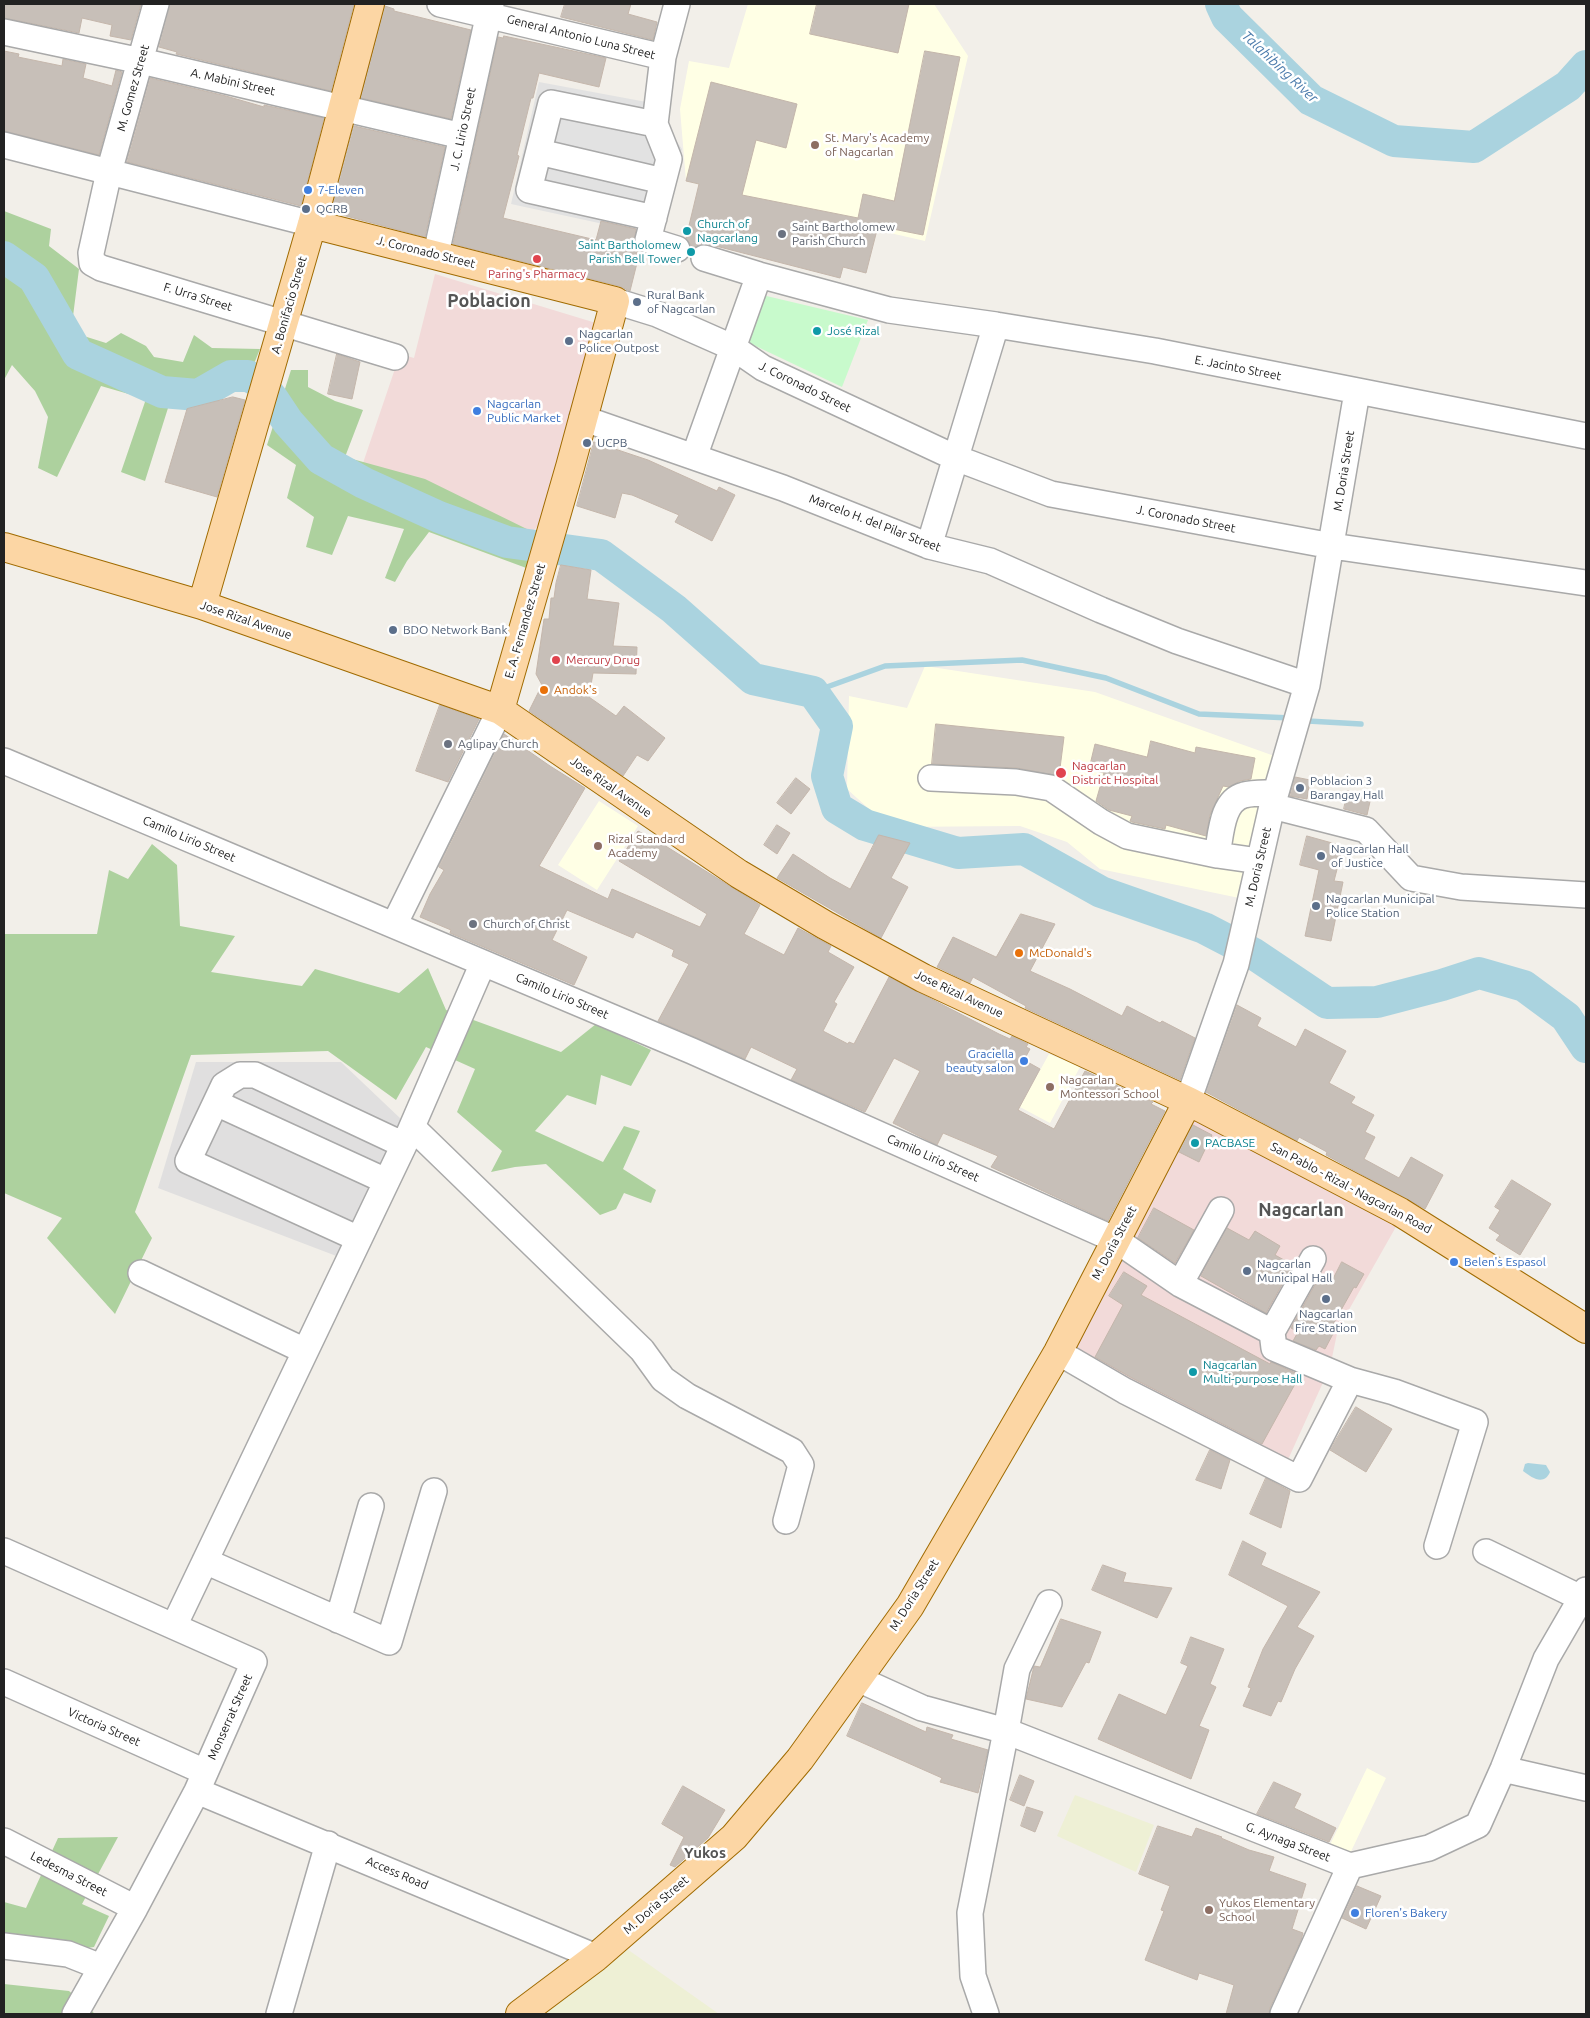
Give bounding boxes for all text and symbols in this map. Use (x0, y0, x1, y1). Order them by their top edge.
street label: General Antonio Luna Street (505, 12, 657, 62)
water label: Talahibing River (1239, 28, 1321, 106)
street label: M. Gomez Street (114, 43, 152, 133)
street label: A. Mabini Street (189, 65, 277, 99)
street label: J. C. Lirio Street (447, 86, 479, 172)
place label: St. Mary's Academy of Nagcarlan (825, 131, 929, 159)
marker: St. Mary's Academy of Nagcarlan (809, 139, 821, 151)
place label: 7-Eleven (318, 183, 364, 197)
marker: 7-Eleven (302, 184, 314, 196)
place label: QCRB (316, 202, 348, 216)
marker: QCRB (300, 203, 312, 215)
place label: Church of Nagcarlang (697, 217, 758, 245)
place label: Saint Bartholomew Parish Church (792, 220, 895, 248)
marker: Church of Nagcarlang (681, 225, 693, 237)
marker: Saint Bartholomew Parish Church (776, 228, 788, 240)
street label: J. Coronado Street (375, 233, 477, 271)
place label: Saint Bartholomew Parish Bell Tower (578, 238, 681, 266)
marker: Saint Bartholomew Parish Bell Tower (685, 246, 697, 258)
marker: Paring's Pharmacy (531, 253, 543, 265)
street label: A. Bonifacio Street (268, 255, 310, 355)
place label: Paring's Pharmacy (488, 267, 586, 281)
street label: F. Urra Street (162, 280, 234, 314)
place label: Rural Bank of Nagcarlan (647, 288, 715, 316)
district label: Poblacion (447, 290, 531, 312)
marker: Rural Bank of Nagcarlan (631, 296, 643, 308)
place label: José Rizal (827, 324, 880, 338)
marker: José Rizal (811, 325, 823, 337)
place label: Nagcarlan Police Outpost (579, 327, 659, 355)
marker: Nagcarlan Police Outpost (563, 335, 575, 347)
street label: E. Jacinto Street (1193, 353, 1283, 383)
street label: J. Coronado Street (757, 358, 853, 416)
place label: Nagcarlan Public Market (487, 397, 561, 425)
marker: Nagcarlan Public Market (471, 405, 483, 417)
street label: M. Doria Street (1331, 430, 1357, 512)
place label: UCPB (597, 436, 627, 450)
marker: UCPB (581, 437, 593, 449)
street label: Marcelo H. del Pilar Street (807, 491, 943, 555)
street label: J. Coronado Street (1135, 502, 1237, 536)
street label: E. A. Fernandez Street (502, 562, 548, 680)
street label: Jose Rizal Avenue (198, 598, 294, 642)
place label: BDO Network Bank (403, 623, 507, 637)
marker: BDO Network Bank (387, 624, 399, 636)
place label: Mercury Drug (566, 653, 640, 667)
marker: Mercury Drug (550, 654, 562, 666)
place label: Andok's (554, 683, 597, 697)
marker: Andok's (538, 684, 550, 696)
place label: Aglipay Church (458, 737, 538, 751)
marker: Aglipay Church (442, 738, 454, 750)
street label: Jose Rizal Avenue (568, 754, 654, 820)
place label: Nagcarlan District Hospital (1072, 759, 1158, 787)
marker: Nagcarlan District Hospital (1054, 766, 1068, 780)
place label: Poblacion 3 Barangay Hall (1310, 774, 1384, 802)
marker: Poblacion 3 Barangay Hall (1294, 782, 1306, 794)
street label: Camilo Lirio Street (140, 813, 238, 865)
street label: M. Doria Street (1242, 826, 1274, 908)
place label: Rizal Standard Academy (608, 832, 685, 860)
marker: Rizal Standard Academy (592, 840, 604, 852)
place label: Nagcarlan Hall of Justice (1331, 842, 1409, 870)
marker: Nagcarlan Hall of Justice (1315, 850, 1327, 862)
place label: Nagcarlan Municipal Police Station (1326, 892, 1435, 920)
marker: Nagcarlan Municipal Police Station (1310, 900, 1322, 912)
place label: Church of Christ (483, 917, 570, 931)
marker: Church of Christ (467, 918, 479, 930)
place label: McDonald's (1029, 946, 1092, 960)
marker: McDonald's (1013, 947, 1025, 959)
street label: Jose Rizal Avenue (913, 967, 1005, 1021)
street label: Camilo Lirio Street (513, 970, 611, 1022)
place label: Graciella beauty salon (946, 1047, 1014, 1075)
marker: Graciella beauty salon (1018, 1055, 1030, 1067)
place label: Nagcarlan Montessori School (1060, 1073, 1159, 1101)
marker: Nagcarlan Montessori School (1044, 1081, 1056, 1093)
street label: Camilo Lirio Street (885, 1131, 981, 1185)
place label: PACBASE (1205, 1136, 1255, 1150)
marker: PACBASE (1189, 1137, 1201, 1149)
street label: San Pablo - Rizal - Nagcarlan Road (1268, 1139, 1434, 1237)
district label: Nagcarlan (1258, 1199, 1344, 1221)
street label: M. Doria Street (1089, 1204, 1139, 1282)
place label: Belen's Espasol (1464, 1255, 1546, 1269)
marker: Belen's Espasol (1448, 1256, 1460, 1268)
place label: Nagcarlan Municipal Hall (1257, 1257, 1332, 1285)
marker: Nagcarlan Municipal Hall (1241, 1265, 1253, 1277)
marker: Nagcarlan Fire Station (1320, 1293, 1332, 1305)
place label: Nagcarlan Fire Station (1295, 1307, 1357, 1335)
place label: Nagcarlan Multi-purpose Hall (1203, 1358, 1302, 1386)
marker: Nagcarlan Multi-purpose Hall (1187, 1366, 1199, 1378)
street label: M. Doria Street (886, 1557, 942, 1633)
street label: Monserrat Street (205, 1672, 255, 1762)
street label: Victoria Street (65, 1705, 143, 1749)
street label: G. Aynaga Street (1244, 1819, 1332, 1865)
district label: Yukos (684, 1844, 726, 1862)
street label: Ledesma Street (28, 1848, 110, 1900)
street label: Access Road (364, 1853, 430, 1893)
street label: M. Doria Street (621, 1873, 691, 1937)
place label: Yukos Elementary School (1219, 1896, 1315, 1924)
marker: Yukos Elementary School (1203, 1904, 1215, 1916)
place label: Floren's Bakery (1365, 1906, 1447, 1920)
marker: Floren's Bakery (1349, 1907, 1361, 1919)

